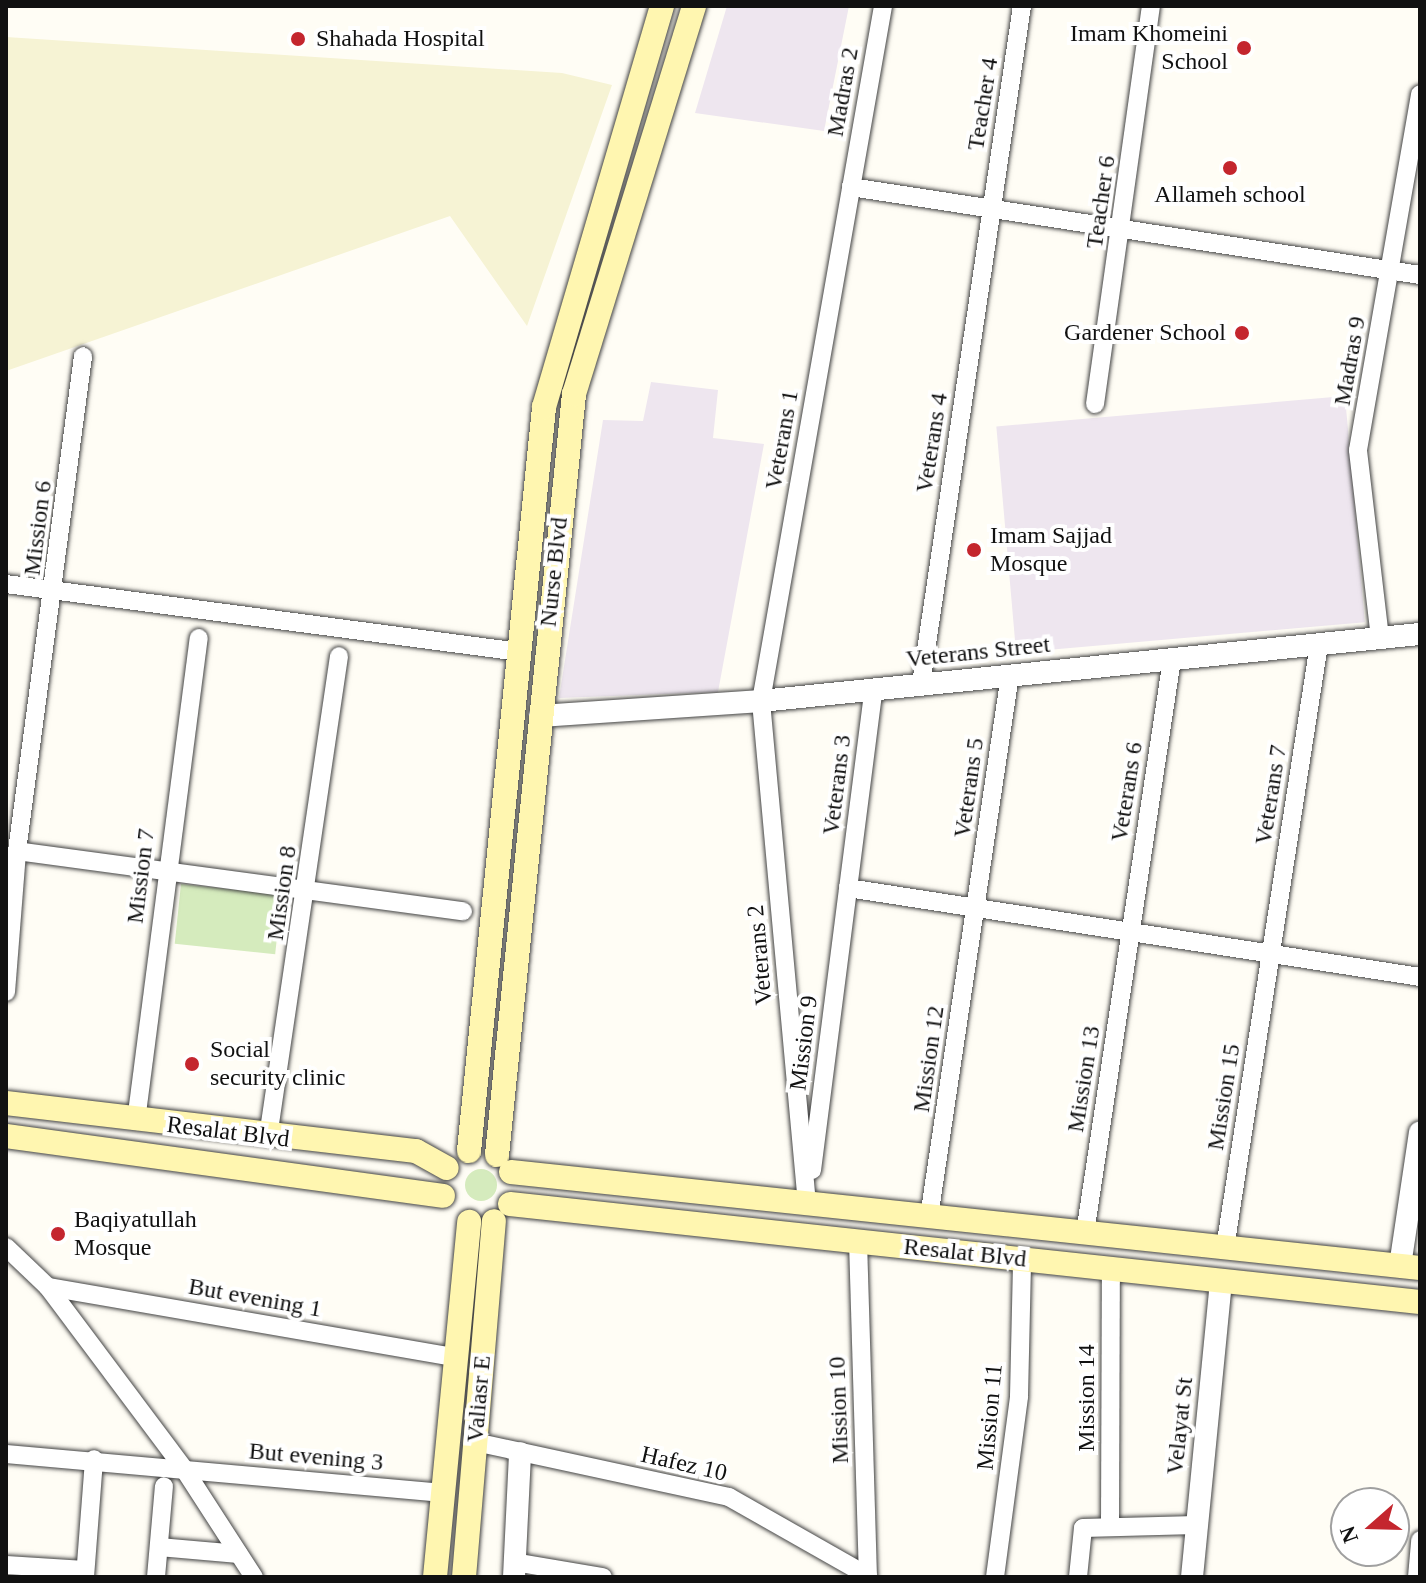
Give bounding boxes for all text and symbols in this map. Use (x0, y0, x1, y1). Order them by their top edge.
place label: Imam Khomeini School (1043, 20, 1228, 76)
place label: Shahada Hospital (316, 25, 516, 53)
marker: Shahada Hospital (287, 28, 309, 50)
street label: Madras 2 (820, 38, 866, 146)
marker: Imam Khomeini School (1235, 39, 1253, 57)
street label: Teacher 4 (960, 48, 1006, 160)
street label: Teacher 6 (1079, 146, 1123, 258)
marker: Allameh school (1221, 159, 1239, 177)
place label: Allameh school (1143, 181, 1317, 209)
street label: Madras 9 (1327, 307, 1373, 415)
place label: Gardener School (1036, 319, 1226, 347)
marker: Gardener School (1233, 324, 1251, 342)
street label: Veterans 1 (758, 379, 806, 501)
street label: Veterans 4 (909, 382, 955, 504)
street label: Mission 6 (17, 473, 59, 583)
street label: Nurse Blvd (533, 508, 575, 636)
place label: Imam Sajjad Mosque (990, 522, 1132, 578)
marker: Imam Sajjad Mosque (965, 541, 983, 559)
street label: Veterans Street (891, 629, 1065, 675)
street label: Veterans 3 (816, 725, 858, 845)
street label: Veterans 5 (947, 727, 991, 849)
street label: Veterans 6 (1104, 731, 1150, 853)
street label: Veterans 7 (1248, 734, 1294, 856)
street label: Mission 7 (120, 821, 162, 931)
street label: Mission 8 (260, 838, 304, 948)
street label: Veterans 2 (741, 895, 779, 1015)
street label: Mission 9 (783, 988, 825, 1098)
street label: Mission 12 (906, 997, 952, 1121)
street label: Mission 13 (1060, 1017, 1108, 1141)
street label: Mission 15 (1200, 1035, 1248, 1159)
place label: Social security clinic (210, 1036, 369, 1092)
marker: Social security clinic (181, 1053, 203, 1075)
street label: Resalat Blvd (157, 1109, 299, 1155)
place label: Baqiyatullah Mosque (74, 1206, 220, 1262)
marker: Baqiyatullah Mosque (49, 1225, 67, 1243)
street label: Resalat Blvd (894, 1231, 1036, 1275)
street label: But evening 1 (176, 1270, 334, 1326)
street label: Mission 14 (1073, 1338, 1101, 1458)
street label: Valiasr E (460, 1348, 498, 1450)
street label: Mission 10 (822, 1349, 856, 1471)
street label: Mission 11 (970, 1355, 1010, 1479)
street label: Velayat St (1160, 1370, 1200, 1482)
street label: But evening 3 (238, 1436, 394, 1478)
street label: Hafez 10 (633, 1439, 735, 1489)
north arrow (1330, 1487, 1410, 1567)
text: N (1334, 1523, 1363, 1546)

